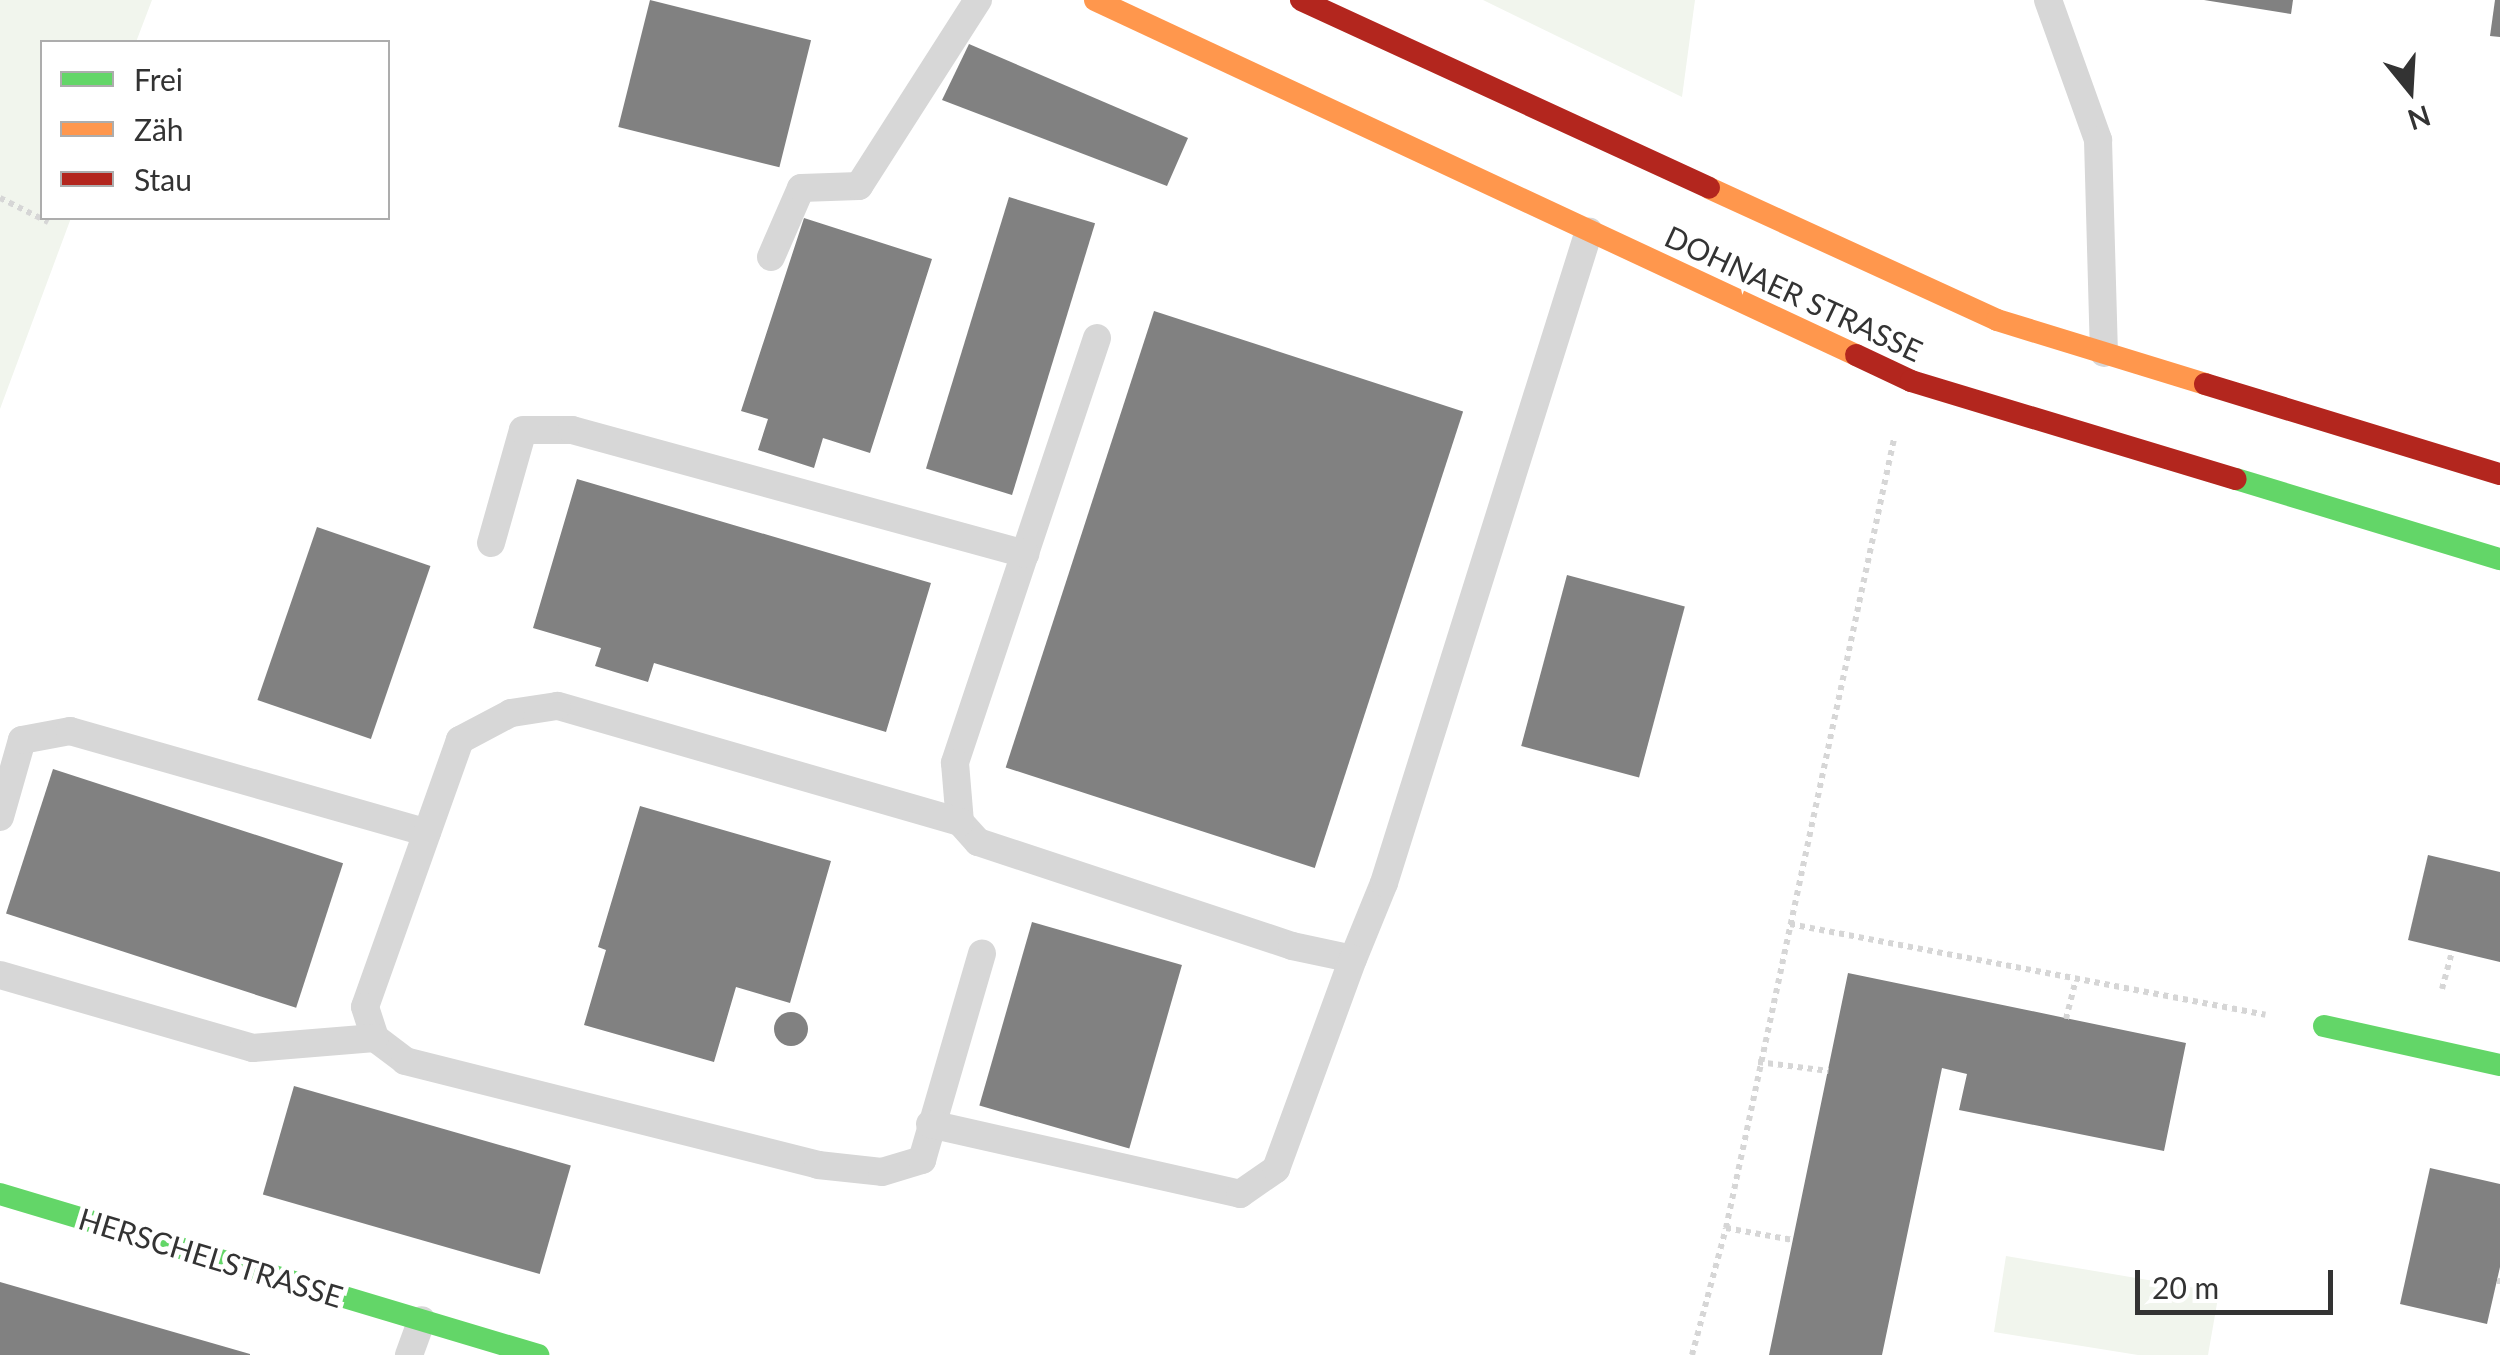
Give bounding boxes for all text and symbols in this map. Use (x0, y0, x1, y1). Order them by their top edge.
legend (40, 40, 390, 220)
north arrow (2360, 40, 2460, 140)
text: Frei (134, 61, 183, 97)
text: N (2404, 99, 2435, 138)
text: Zäh (134, 111, 184, 147)
text: Stau (134, 161, 192, 197)
street label: DOHNAER STRASSE (1660, 218, 1928, 368)
street label: HERSCHELSTRASSE (75, 1200, 347, 1314)
scale bar (2140, 1250, 2338, 1312)
text: 20 m (2152, 1269, 2219, 1305)

